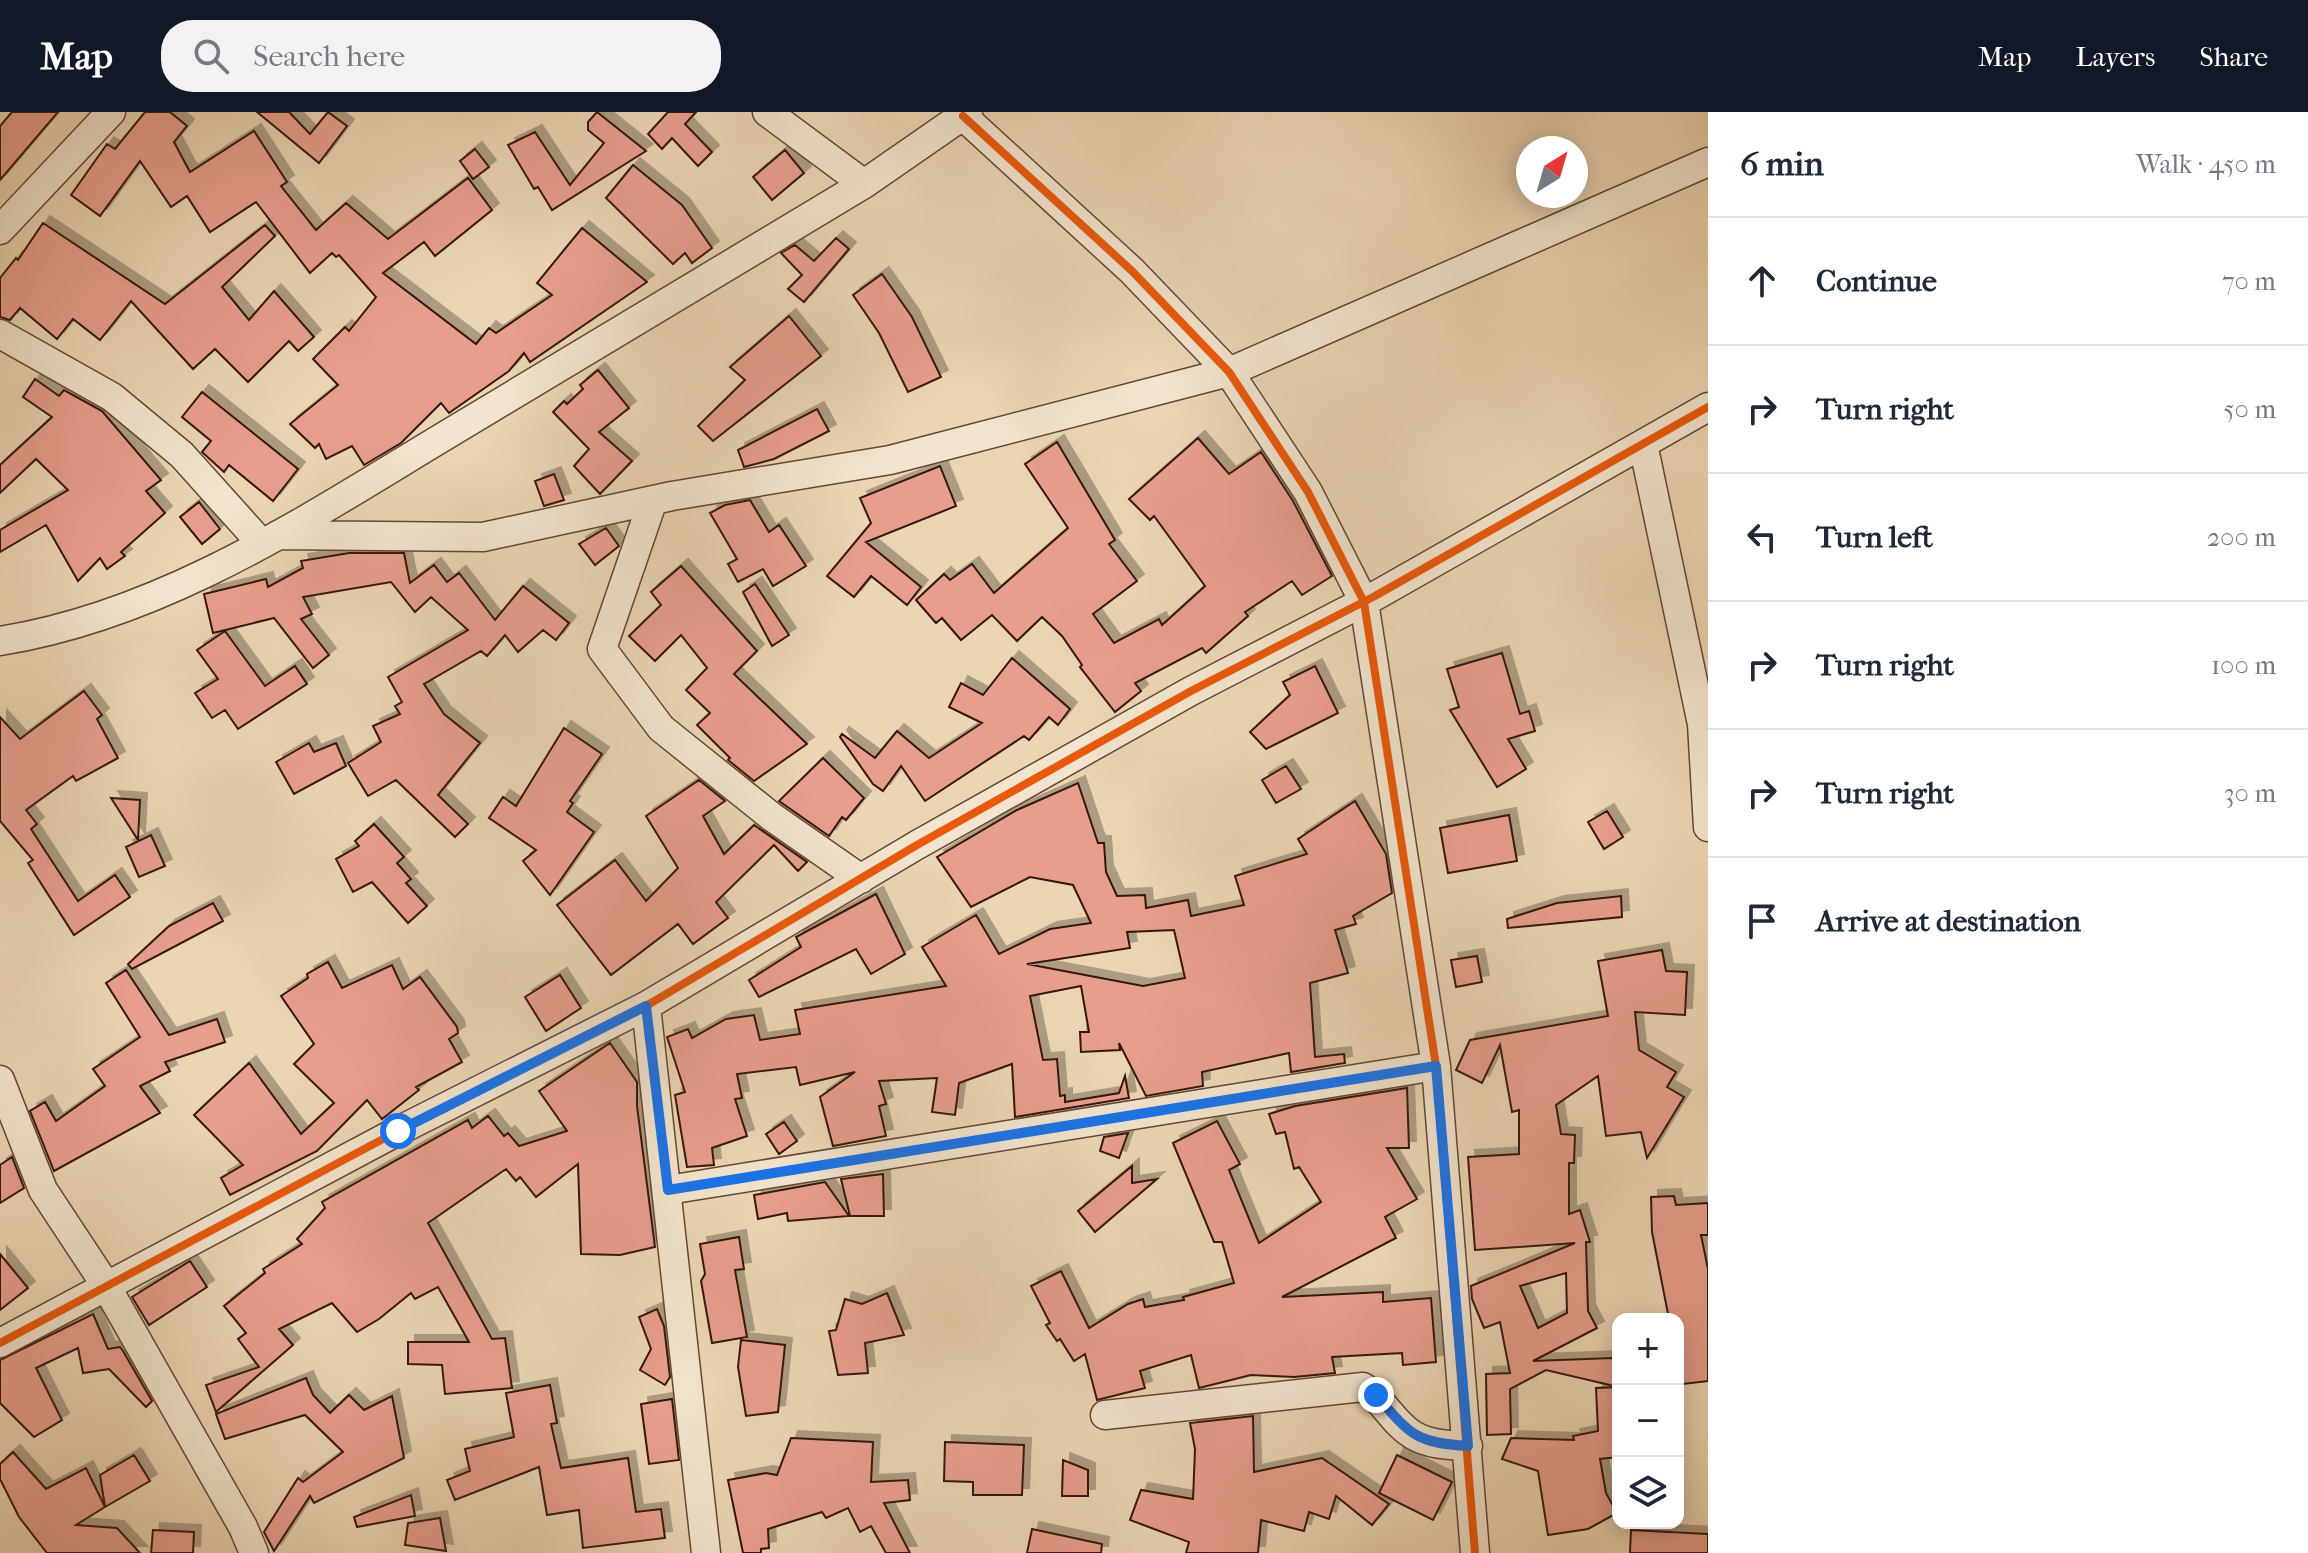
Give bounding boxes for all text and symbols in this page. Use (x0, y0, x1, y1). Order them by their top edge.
search box (161, 20, 721, 92)
text: Map (40, 34, 113, 79)
icon: search (189, 34, 233, 78)
text: Search here (253, 39, 405, 74)
text: Map (1978, 40, 2031, 73)
text: Layers (2075, 40, 2155, 73)
text: Share (2199, 40, 2268, 73)
north arrow (1516, 136, 1588, 208)
text: 6 min (1740, 144, 1824, 184)
text: Walk · 450 m (2136, 149, 2276, 180)
icon: ahead (1740, 259, 1784, 303)
text: Continue (1816, 264, 1937, 299)
text: 70 m (2222, 266, 2276, 297)
icon: right (1740, 387, 1784, 431)
text: Turn right (1816, 392, 1954, 427)
text: 50 m (2223, 394, 2276, 425)
icon: left (1740, 515, 1784, 559)
text: Turn left (1816, 520, 1933, 555)
text: 200 m (2207, 522, 2276, 553)
icon: right (1740, 643, 1784, 687)
text: Turn right (1816, 648, 1954, 683)
text: 100 m (2211, 650, 2276, 681)
icon: right (1740, 771, 1784, 815)
text: Turn right (1816, 776, 1954, 811)
text: 30 m (2224, 778, 2276, 809)
icon: arrive (1740, 899, 1784, 943)
text: Arrive at destination (1816, 904, 2081, 939)
route start (380, 1113, 416, 1149)
map controls (1612, 1313, 1684, 1529)
button: + (1612, 1313, 1684, 1385)
route end (1358, 1377, 1394, 1413)
button: − (1612, 1385, 1684, 1457)
button: layers (1612, 1457, 1684, 1529)

